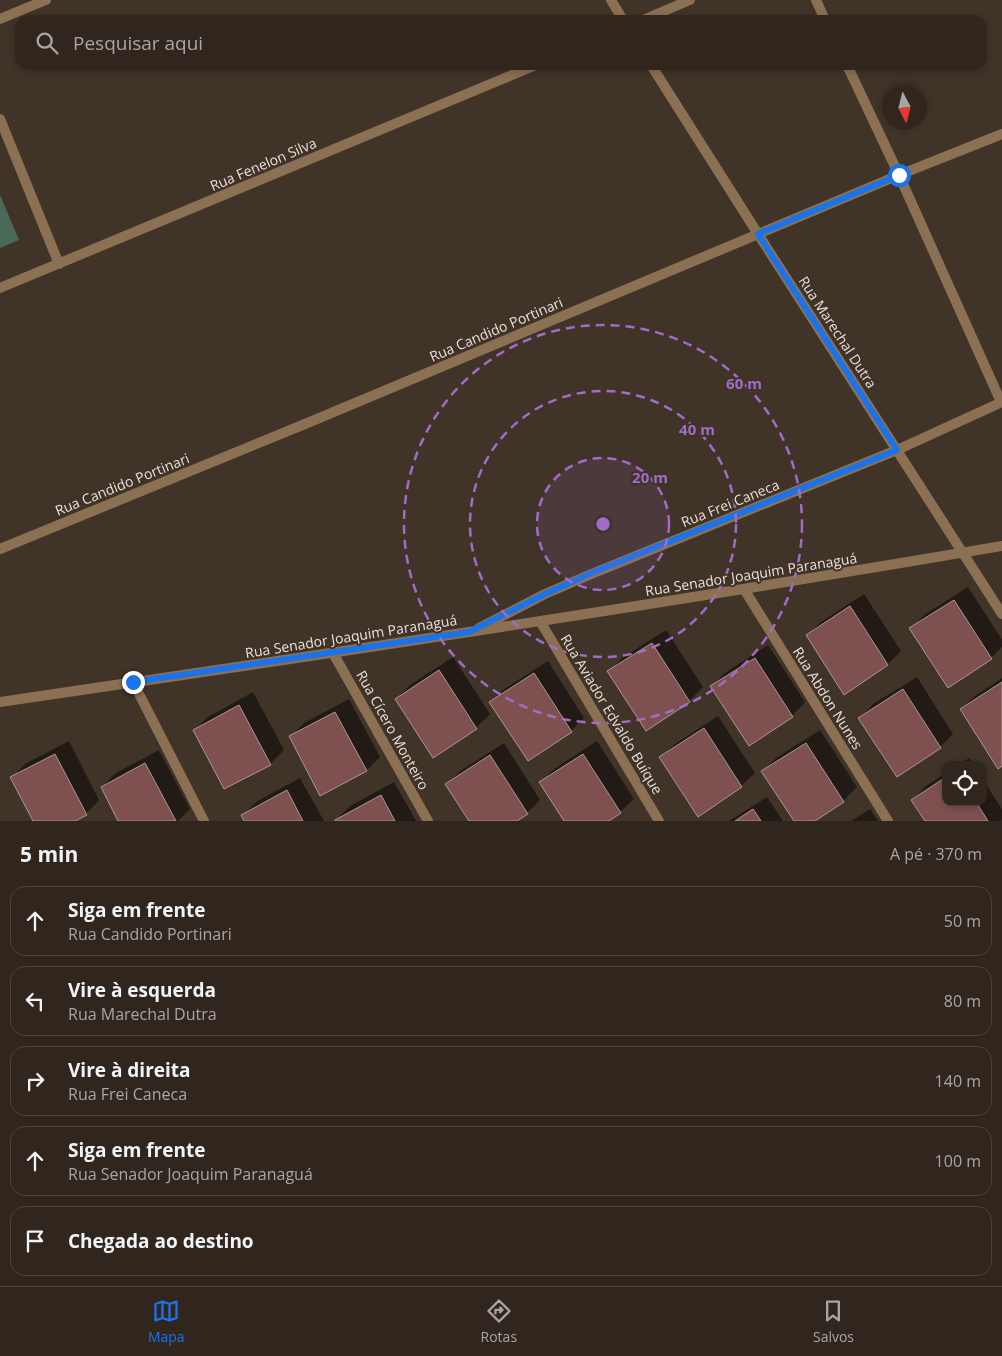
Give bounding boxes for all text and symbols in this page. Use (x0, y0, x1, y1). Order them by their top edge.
search box (15, 15, 987, 70)
icon: search (33, 29, 61, 57)
text: Pesquisar aqui (73, 30, 203, 56)
north arrow (882, 85, 927, 130)
street label: Rua Fenelon Silva (207, 133, 319, 195)
route start (888, 164, 911, 187)
street label: Rua Marechal Dutra (795, 272, 881, 392)
street label: Rua Candido Portinari (426, 292, 566, 366)
text: 60 m (726, 373, 762, 393)
text: 40 m (679, 419, 715, 439)
street label: Rua Candido Portinari (52, 448, 192, 520)
text: 20 m (632, 467, 668, 487)
street label: Rua Frei Caneca (678, 475, 782, 531)
centre of rings (594, 515, 612, 533)
street label: Rua Senador Joaquim Paranaguá (644, 548, 858, 600)
street label: Rua Senador Joaquim Paranaguá (244, 610, 458, 662)
street label: Rua Aviador Edvaldo Buíque (557, 630, 667, 798)
street label: Rua Abdon Nunes (789, 643, 867, 753)
street label: Rua Cícero Monteiro (352, 667, 434, 793)
route end (122, 671, 145, 694)
map controls (942, 761, 987, 806)
button: locate (942, 761, 987, 806)
text: 5 min (20, 840, 78, 868)
text: A pé · 370 m (890, 843, 982, 865)
text: Siga em frente (68, 897, 205, 923)
icon: ahead (21, 907, 49, 935)
text: 50 m (944, 910, 981, 932)
text: Rua Candido Portinari (68, 923, 232, 945)
text: Vire à esquerda (68, 977, 216, 1003)
icon: left (21, 987, 49, 1015)
text: 80 m (944, 990, 981, 1012)
text: Rua Marechal Dutra (68, 1003, 217, 1025)
text: Vire à direita (68, 1057, 191, 1083)
icon: right (21, 1067, 49, 1095)
text: 140 m (935, 1070, 981, 1092)
text: Rua Frei Caneca (68, 1083, 187, 1105)
text: Siga em frente (68, 1137, 205, 1163)
icon: ahead (21, 1147, 49, 1175)
text: 100 m (935, 1150, 981, 1172)
text: Rua Senador Joaquim Paranaguá (68, 1163, 313, 1185)
icon: arrive (21, 1227, 49, 1255)
text: Chegada ao destino (68, 1228, 254, 1254)
tab: Mapa (148, 1297, 185, 1346)
tab: Rotas (481, 1297, 517, 1346)
tab: Salvos (813, 1297, 854, 1346)

